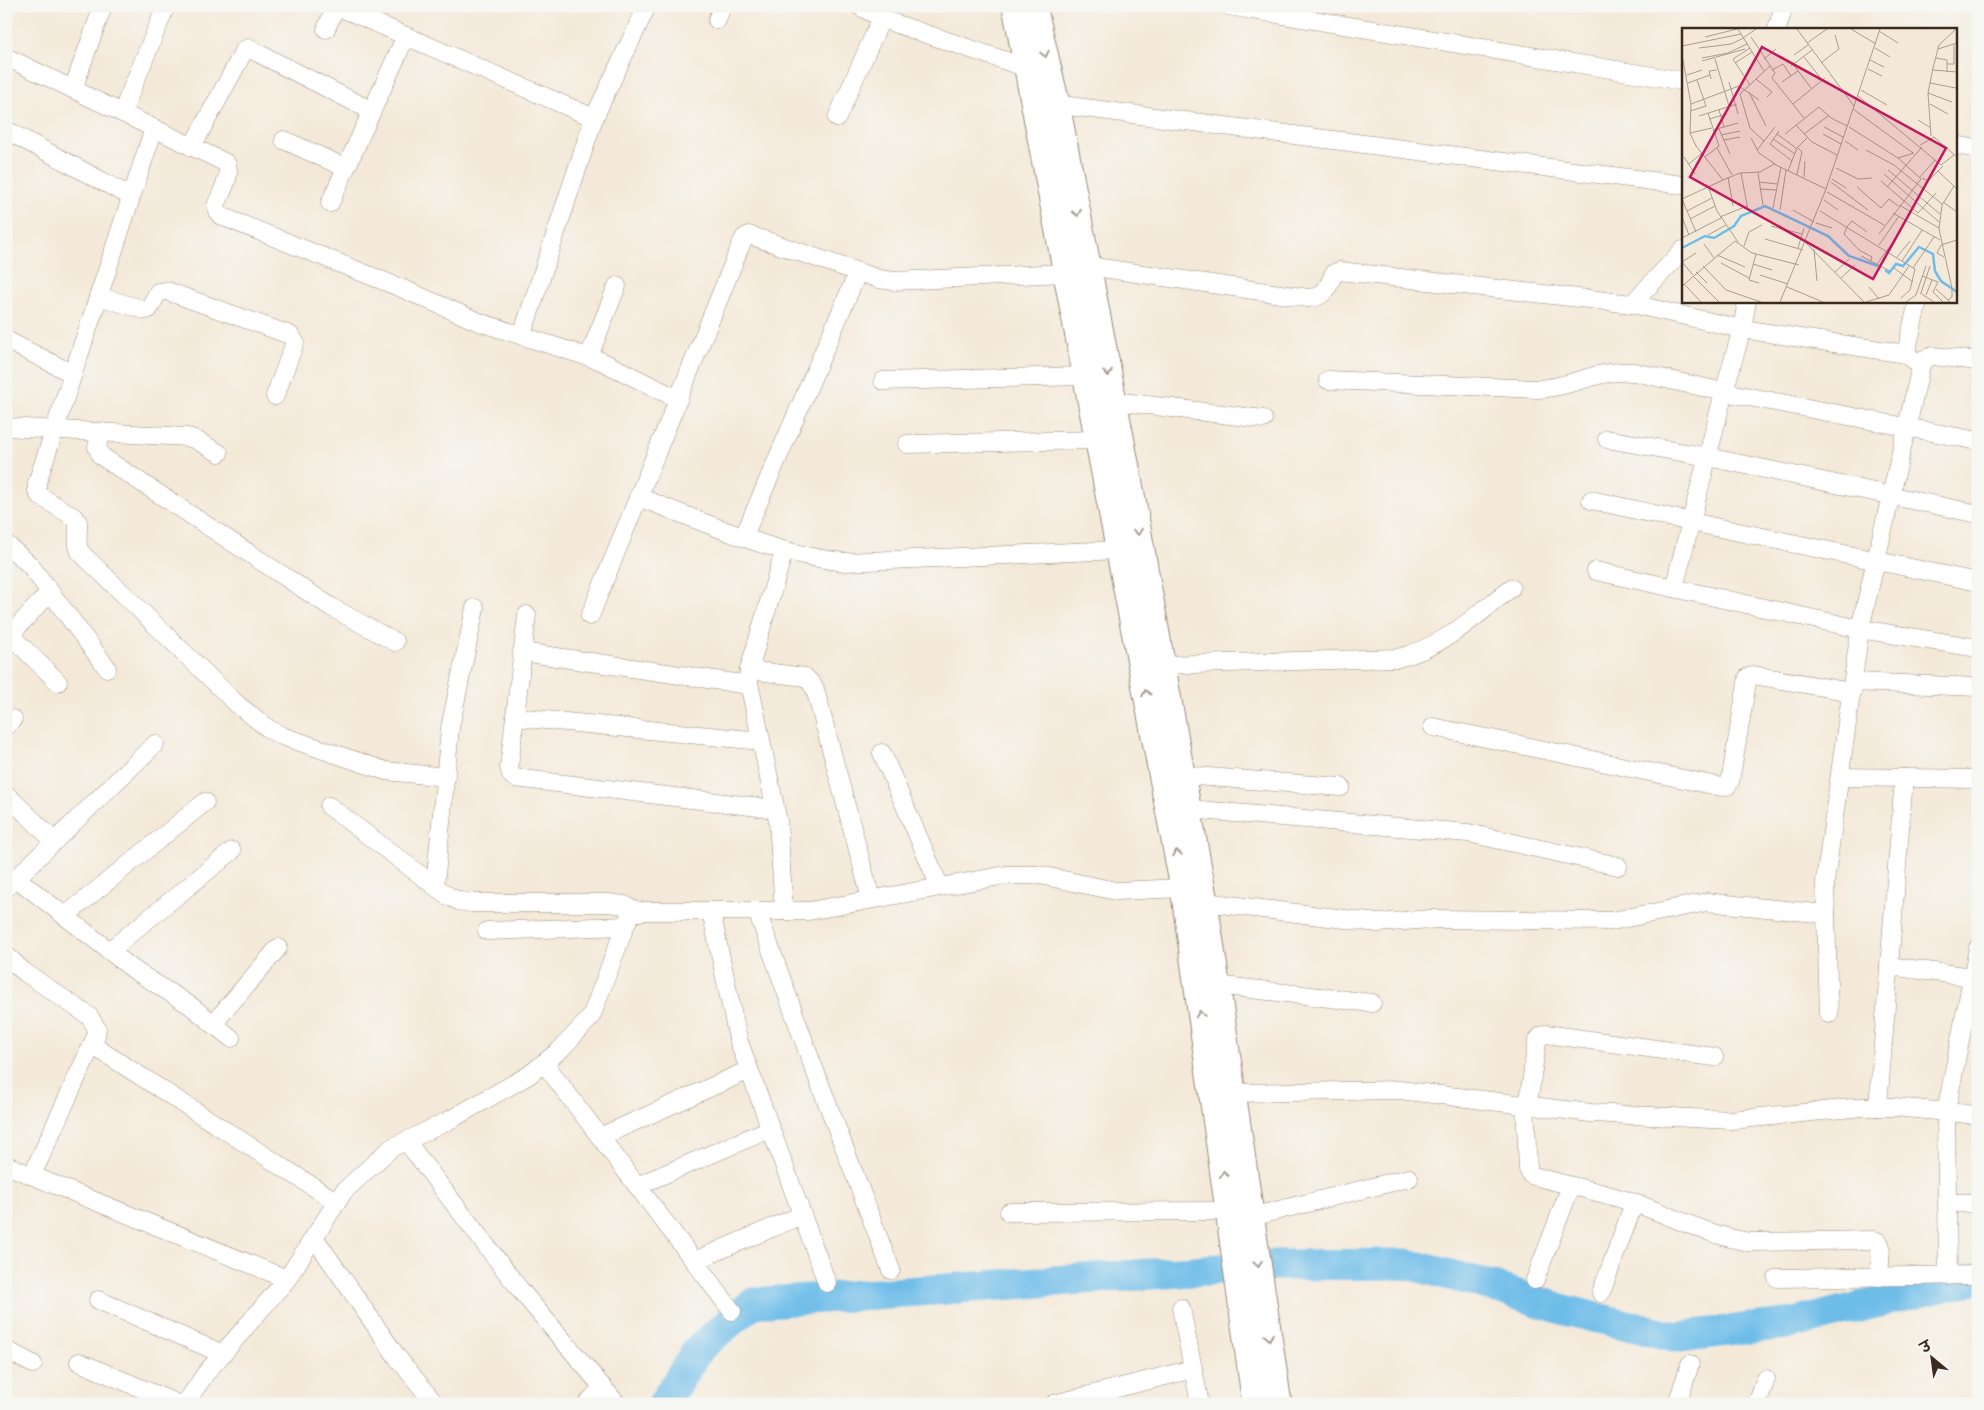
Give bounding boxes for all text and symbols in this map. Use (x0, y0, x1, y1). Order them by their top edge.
inset map (1682, 28, 1956, 302)
one-way arrow (1039, 49, 1050, 58)
one-way arrow (1072, 209, 1082, 217)
one-way arrow (1102, 368, 1113, 377)
one-way arrow (1133, 528, 1143, 537)
one-way arrow (1142, 689, 1152, 698)
one-way arrow (1172, 849, 1182, 857)
one-way arrow (1196, 1009, 1206, 1018)
one-way arrow (1219, 1170, 1230, 1178)
one-way arrow (1252, 1259, 1262, 1268)
north arrow (1906, 1332, 1956, 1382)
one-way arrow (1263, 1333, 1274, 1341)
text: उ (1916, 1336, 1936, 1358)

